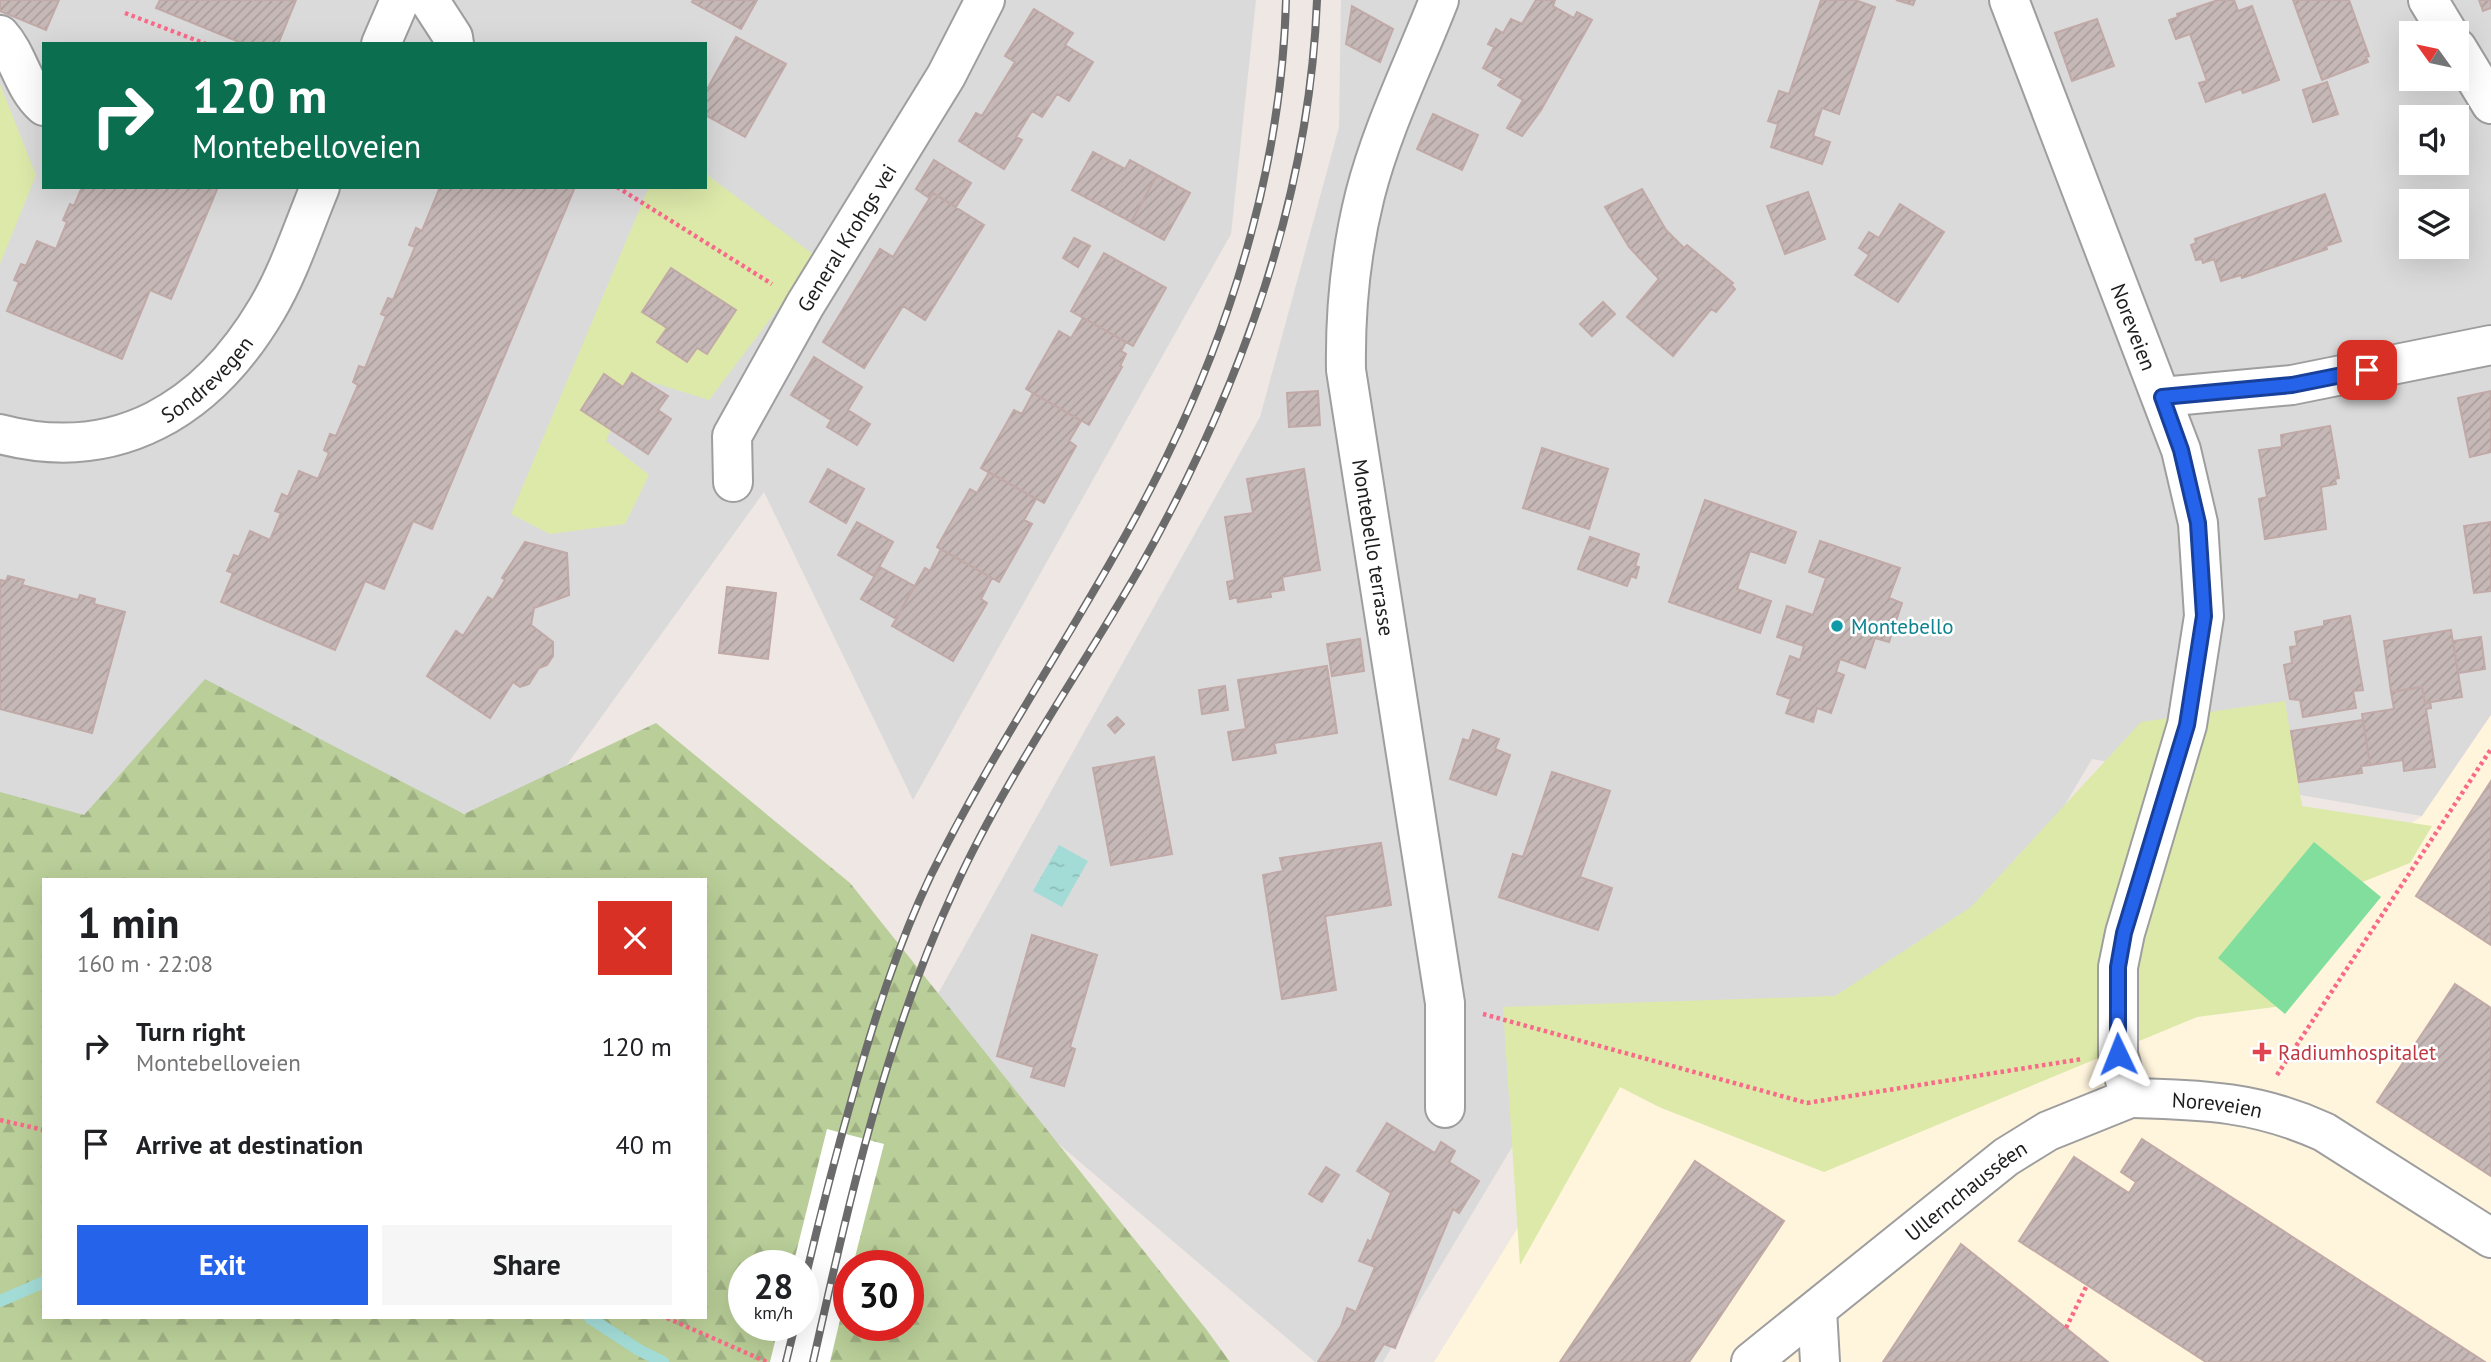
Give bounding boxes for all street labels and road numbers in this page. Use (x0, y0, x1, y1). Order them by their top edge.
street label: General Krohgs vei (791, 159, 902, 317)
street label: Noreveien (2105, 280, 2163, 374)
street label: Sondrevegen (156, 330, 259, 428)
street label: Montebello terrasse (1347, 457, 1401, 638)
street label: Noreveien (2171, 1086, 2265, 1124)
street label: Ullernchausséen (1899, 1134, 2032, 1247)

